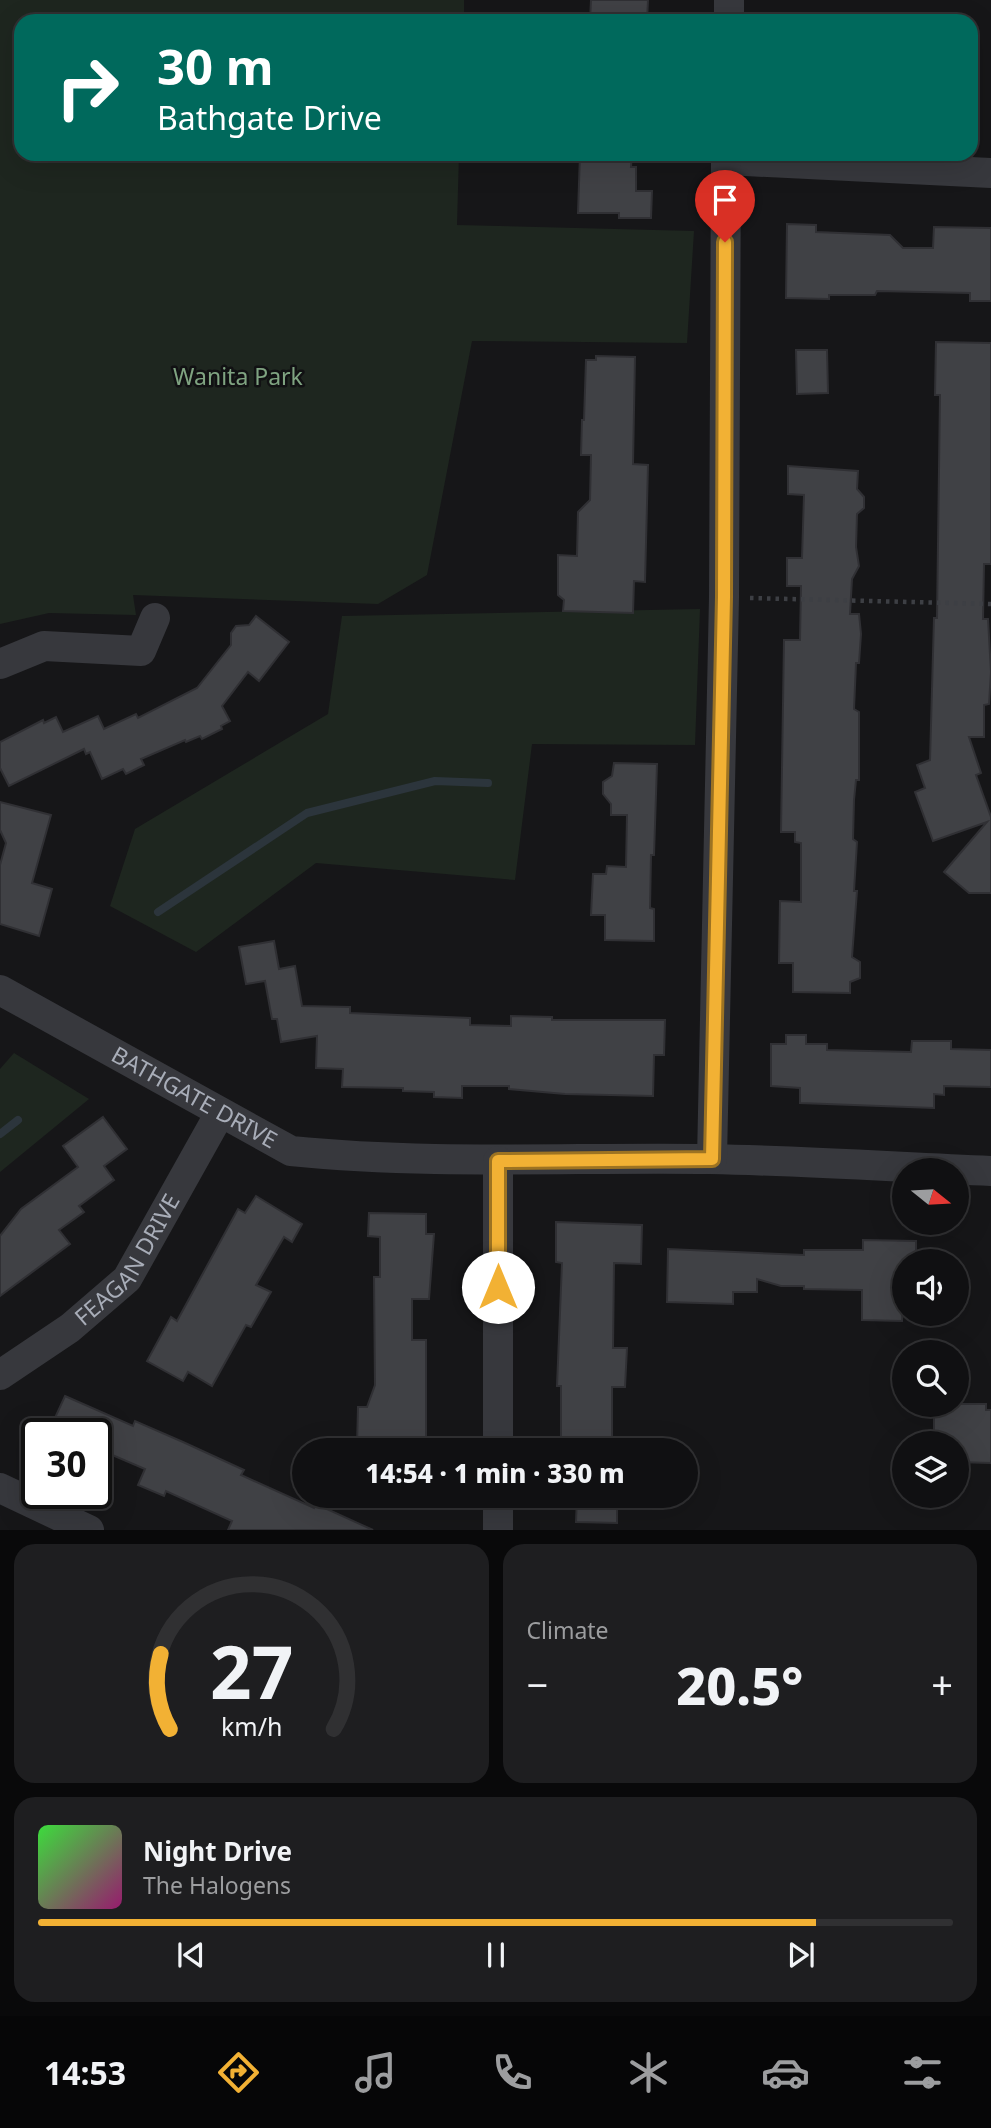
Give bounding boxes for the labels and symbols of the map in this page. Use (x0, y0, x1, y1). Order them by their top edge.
pin (695, 170, 755, 242)
park label: Wanita Park (173, 360, 304, 392)
street label: BATHGATE DRIVE (106, 1038, 283, 1155)
north arrow (892, 1158, 970, 1236)
street label: FEAGAN DRIVE (67, 1188, 187, 1332)
position arrow (461, 1250, 535, 1324)
speed limit sign: 30 (21, 1418, 112, 1509)

